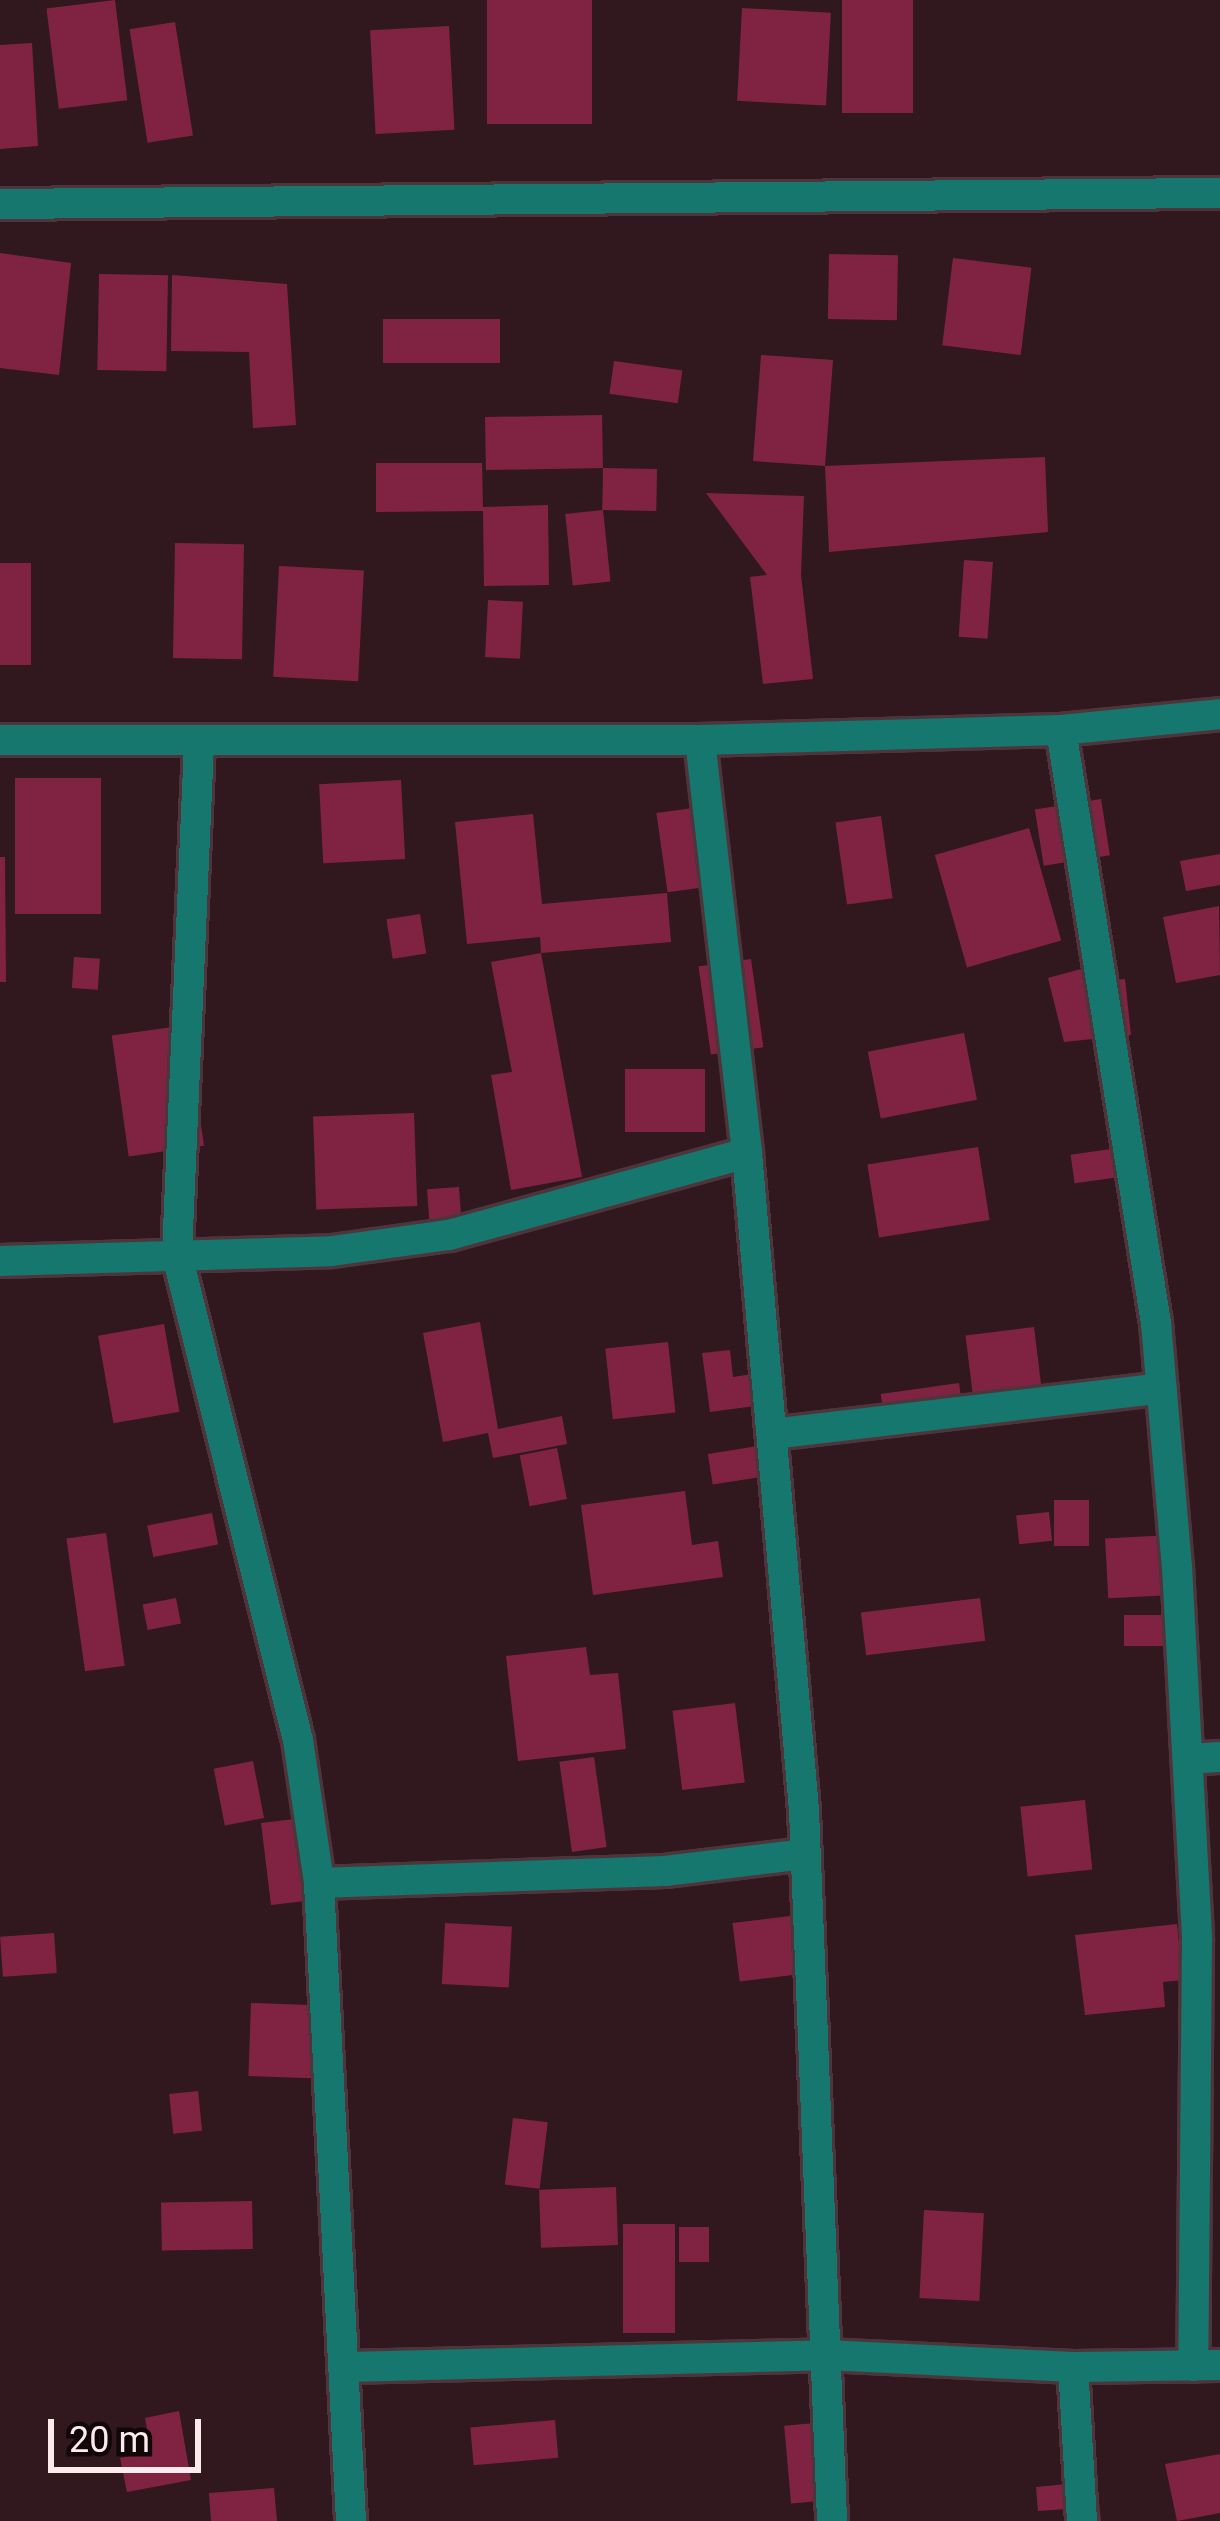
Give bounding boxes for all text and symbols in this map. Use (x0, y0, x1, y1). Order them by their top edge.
scale bar (54, 2395, 207, 2469)
text: 20 m (69, 2419, 150, 2461)

